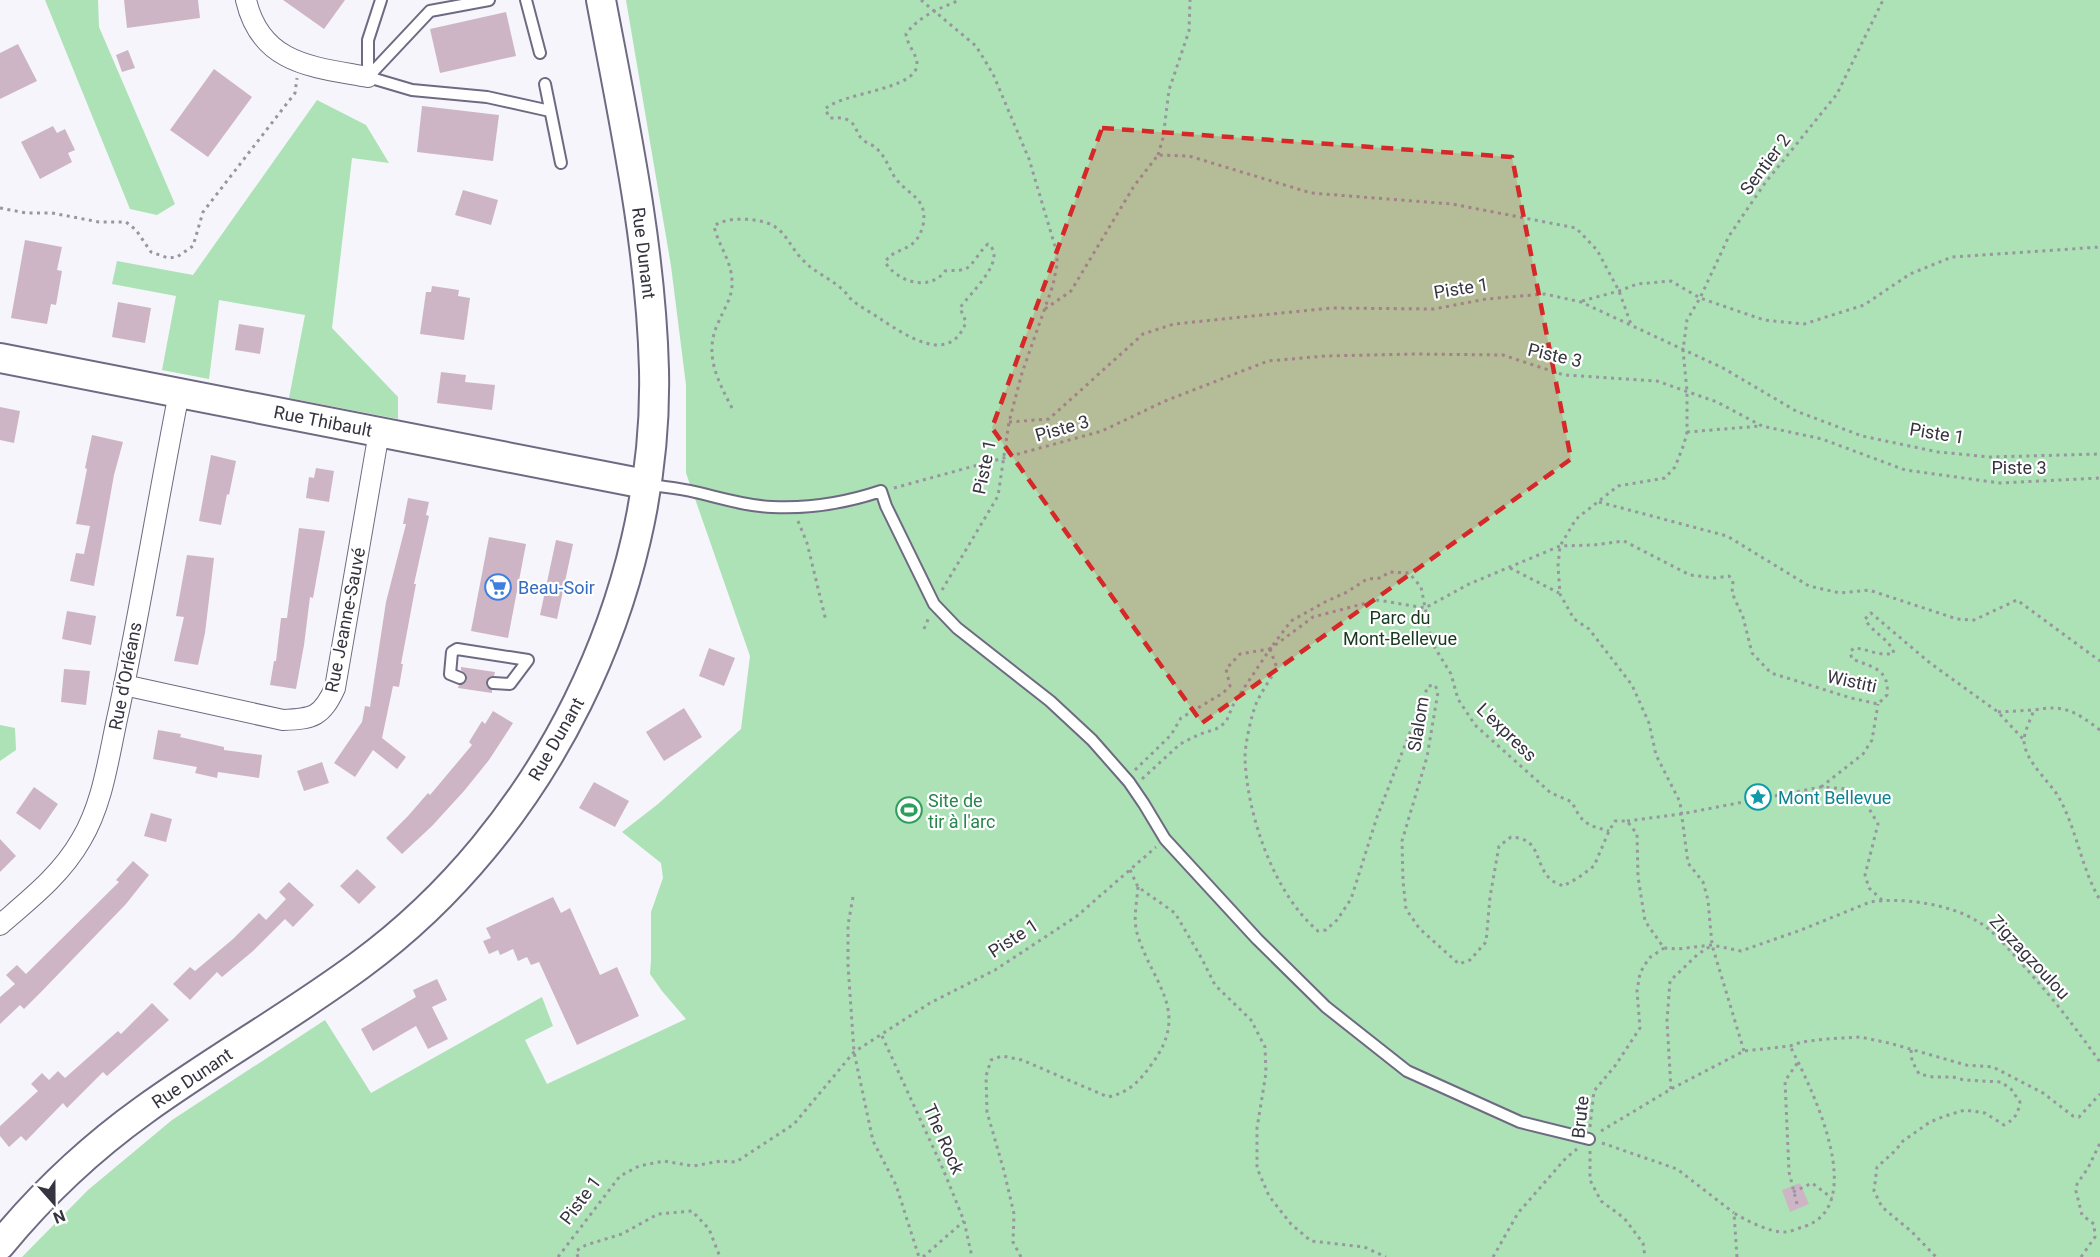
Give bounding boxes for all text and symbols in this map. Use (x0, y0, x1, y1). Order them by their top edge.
street label: Sentier 2 (1735, 129, 1795, 199)
street label: Rue Dunant (628, 206, 660, 300)
street label: Piste 1 (1432, 273, 1490, 303)
street label: Piste 3 (1526, 339, 1584, 371)
street label: Rue Thibault (272, 401, 374, 441)
street label: Piste 3 (1033, 410, 1091, 446)
street label: Piste 1 (1908, 418, 1966, 448)
street label: Piste 1 (968, 438, 1000, 496)
street label: Piste 3 (1991, 457, 2047, 478)
street label: Rue Jeanne-Sauvé (321, 546, 369, 694)
supermarket icon: Beau-Soir (483, 572, 513, 602)
place label: Beau-Soir (518, 577, 595, 598)
park label: Parc du Mont-Bellevue (1343, 607, 1457, 649)
street label: Rue d'Orléans (104, 620, 146, 732)
street label: Wistiti (1825, 666, 1879, 696)
street label: Rue Dunant (524, 694, 588, 784)
street label: Slalom (1403, 695, 1433, 753)
street label: L'express (1473, 698, 1541, 766)
place icon: Mont Bellevue (1743, 782, 1773, 812)
place label: Mont Bellevue (1778, 787, 1891, 808)
place label: Site de tir à l'arc (928, 790, 995, 832)
sports icon: Site de tir à l'arc (894, 795, 924, 825)
street label: Zigzagzoulou (1986, 910, 2074, 1004)
street label: Piste 1 (984, 914, 1042, 962)
street label: Rue Dunant (148, 1043, 236, 1113)
street label: Brute (1567, 1095, 1593, 1139)
street label: The Rock (919, 1101, 969, 1178)
street label: Piste 1 (555, 1172, 605, 1228)
north arrow (24, 1173, 84, 1233)
text: N (51, 1206, 68, 1227)

